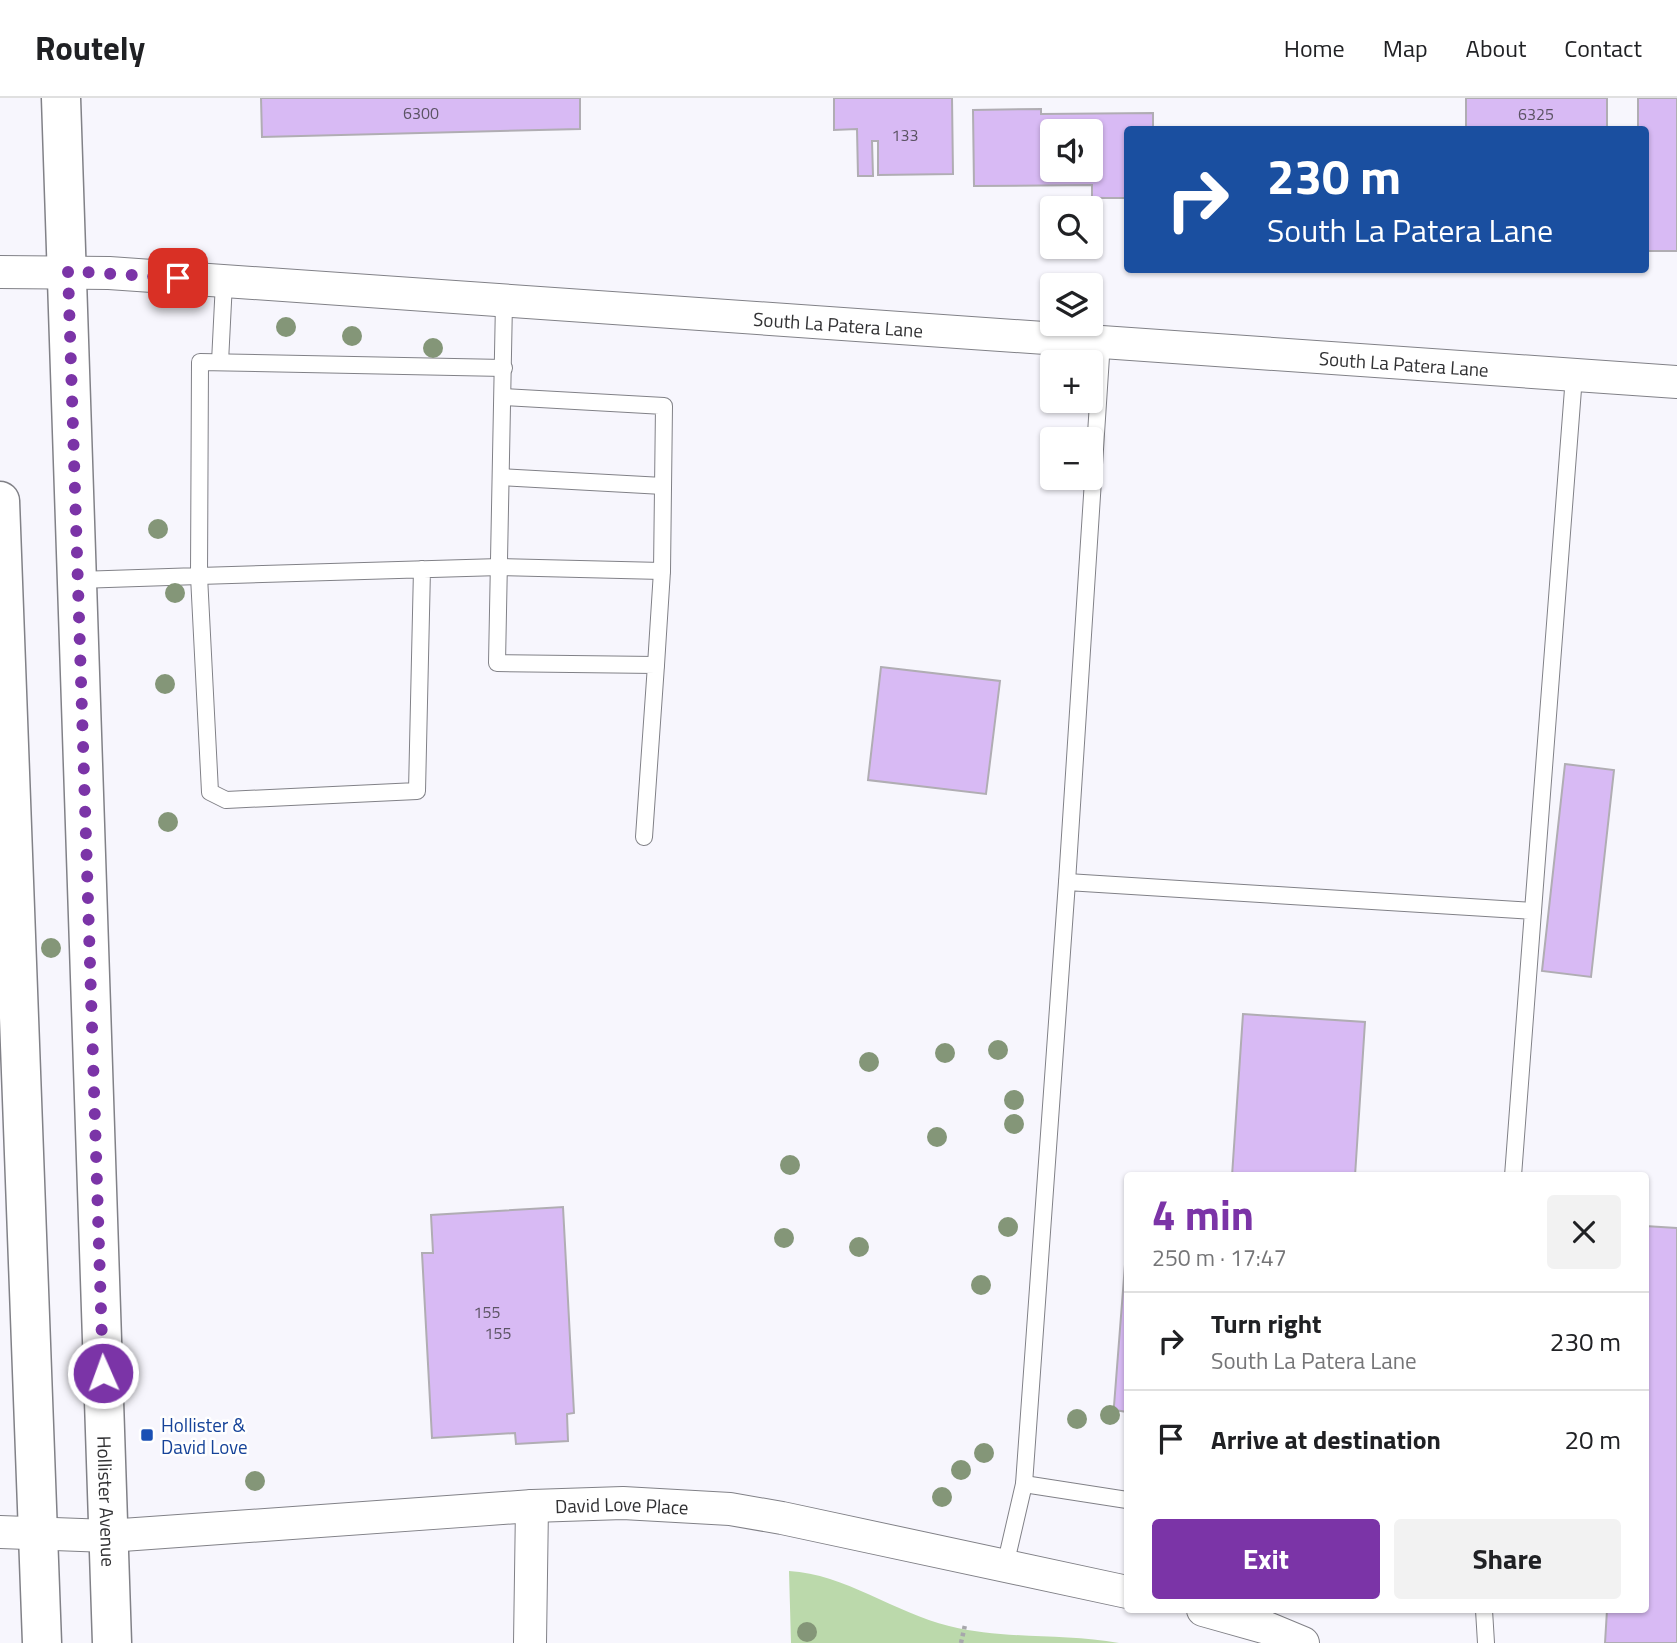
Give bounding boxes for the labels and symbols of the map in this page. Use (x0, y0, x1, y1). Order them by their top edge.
house number: 6300 (403, 101, 439, 125)
house number: 6325 (1518, 102, 1554, 126)
house number: 133 (892, 123, 918, 147)
pin (148, 248, 208, 308)
street label: South La Patera Lane (752, 303, 924, 344)
street label: South La Patera Lane (1318, 343, 1490, 383)
house number: 155 (474, 1300, 500, 1324)
house number: 155 (485, 1321, 511, 1345)
position arrow (66, 1336, 140, 1410)
place label: Hollister & David Love (161, 1410, 248, 1461)
marker: Hollister & David Love (139, 1427, 155, 1443)
street label: Hollister Avenue (91, 1435, 124, 1567)
street label: David Love Place (554, 1489, 689, 1521)

